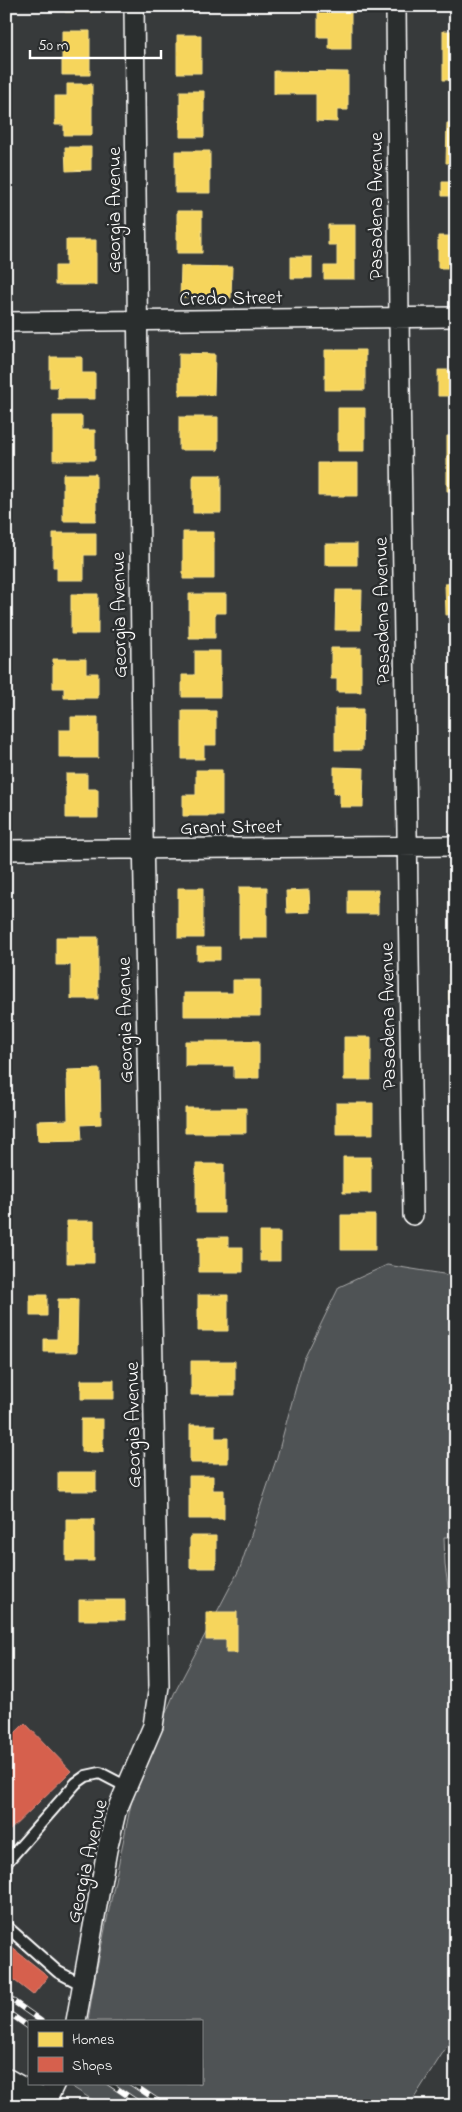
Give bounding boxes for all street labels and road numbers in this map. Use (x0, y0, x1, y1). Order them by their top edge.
street label: Pasadena Avenue (363, 132, 392, 280)
street label: Georgia Avenue (101, 147, 131, 273)
street label: Credo Street (179, 284, 283, 315)
street label: Pasadena Avenue (368, 537, 399, 685)
street label: Georgia Avenue (105, 552, 137, 678)
street label: Grant Street (180, 813, 282, 844)
street label: Pasadena Avenue (374, 942, 405, 1090)
street label: Georgia Avenue (111, 957, 143, 1083)
street label: Georgia Avenue (119, 1362, 151, 1488)
street label: Georgia Avenue (60, 1797, 118, 1927)

